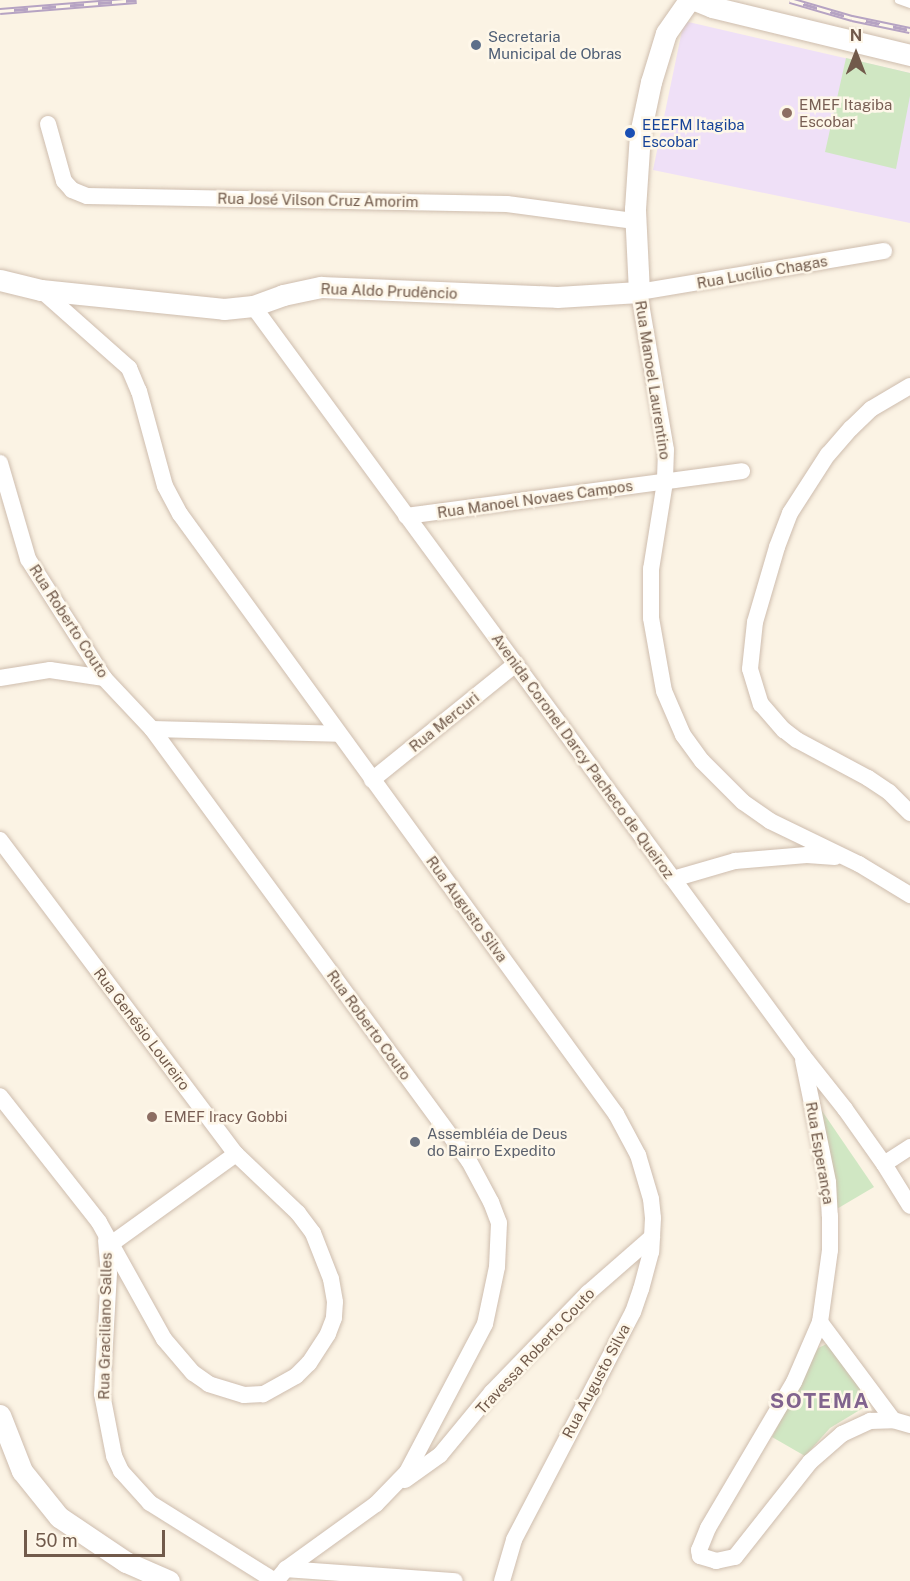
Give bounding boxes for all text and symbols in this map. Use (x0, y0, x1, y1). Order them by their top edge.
north arrow (826, 24, 886, 84)
text: N (850, 26, 862, 45)
place label: Secretaria Municipal de Obras (488, 27, 622, 62)
marker: Secretaria Municipal de Obras (469, 38, 483, 52)
place label: EMEF Itagiba Escobar (799, 95, 892, 130)
marker: EMEF Itagiba Escobar (780, 106, 794, 120)
place label: EEEFM Itagiba Escobar (642, 115, 745, 150)
marker: EEEFM Itagiba Escobar (623, 126, 637, 140)
street label: Rua José Vilson Cruz Amorim (217, 189, 419, 211)
street label: Rua Lucílio Chagas (695, 252, 829, 292)
street label: Rua Aldo Prudêncio (320, 280, 458, 302)
street label: Rua Manoel Laurentino (632, 299, 674, 461)
street label: Rua Manoel Novaes Campos (436, 476, 634, 522)
street label: Rua Roberto Couto (26, 561, 112, 681)
street label: Avenida Coronel Darcy Pacheco de Queiroz (488, 630, 678, 882)
street label: Rua Mercuri (405, 688, 483, 756)
street label: Rua Augusto Silva (422, 852, 512, 966)
street label: Rua Genésio Loureiro (90, 964, 194, 1094)
street label: Rua Roberto Couto (323, 967, 415, 1083)
street label: Rua Esperança (802, 1100, 838, 1206)
place label: EMEF Iracy Gobbi (164, 1108, 288, 1126)
marker: EMEF Iracy Gobbi (145, 1110, 159, 1124)
place label: Assembléia de Deus do Bairro Expedito (427, 1124, 568, 1159)
marker: Assembléia de Deus do Bairro Expedito (408, 1135, 422, 1149)
street label: Rua Graciliano Salles (95, 1252, 115, 1400)
street label: Travessa Roberto Couto (472, 1284, 598, 1418)
street label: Rua Augusto Silva (558, 1321, 634, 1441)
district label: SOTEMA (770, 1388, 870, 1414)
scale bar (27, 1518, 168, 1556)
text: 50 m (35, 1530, 78, 1551)

